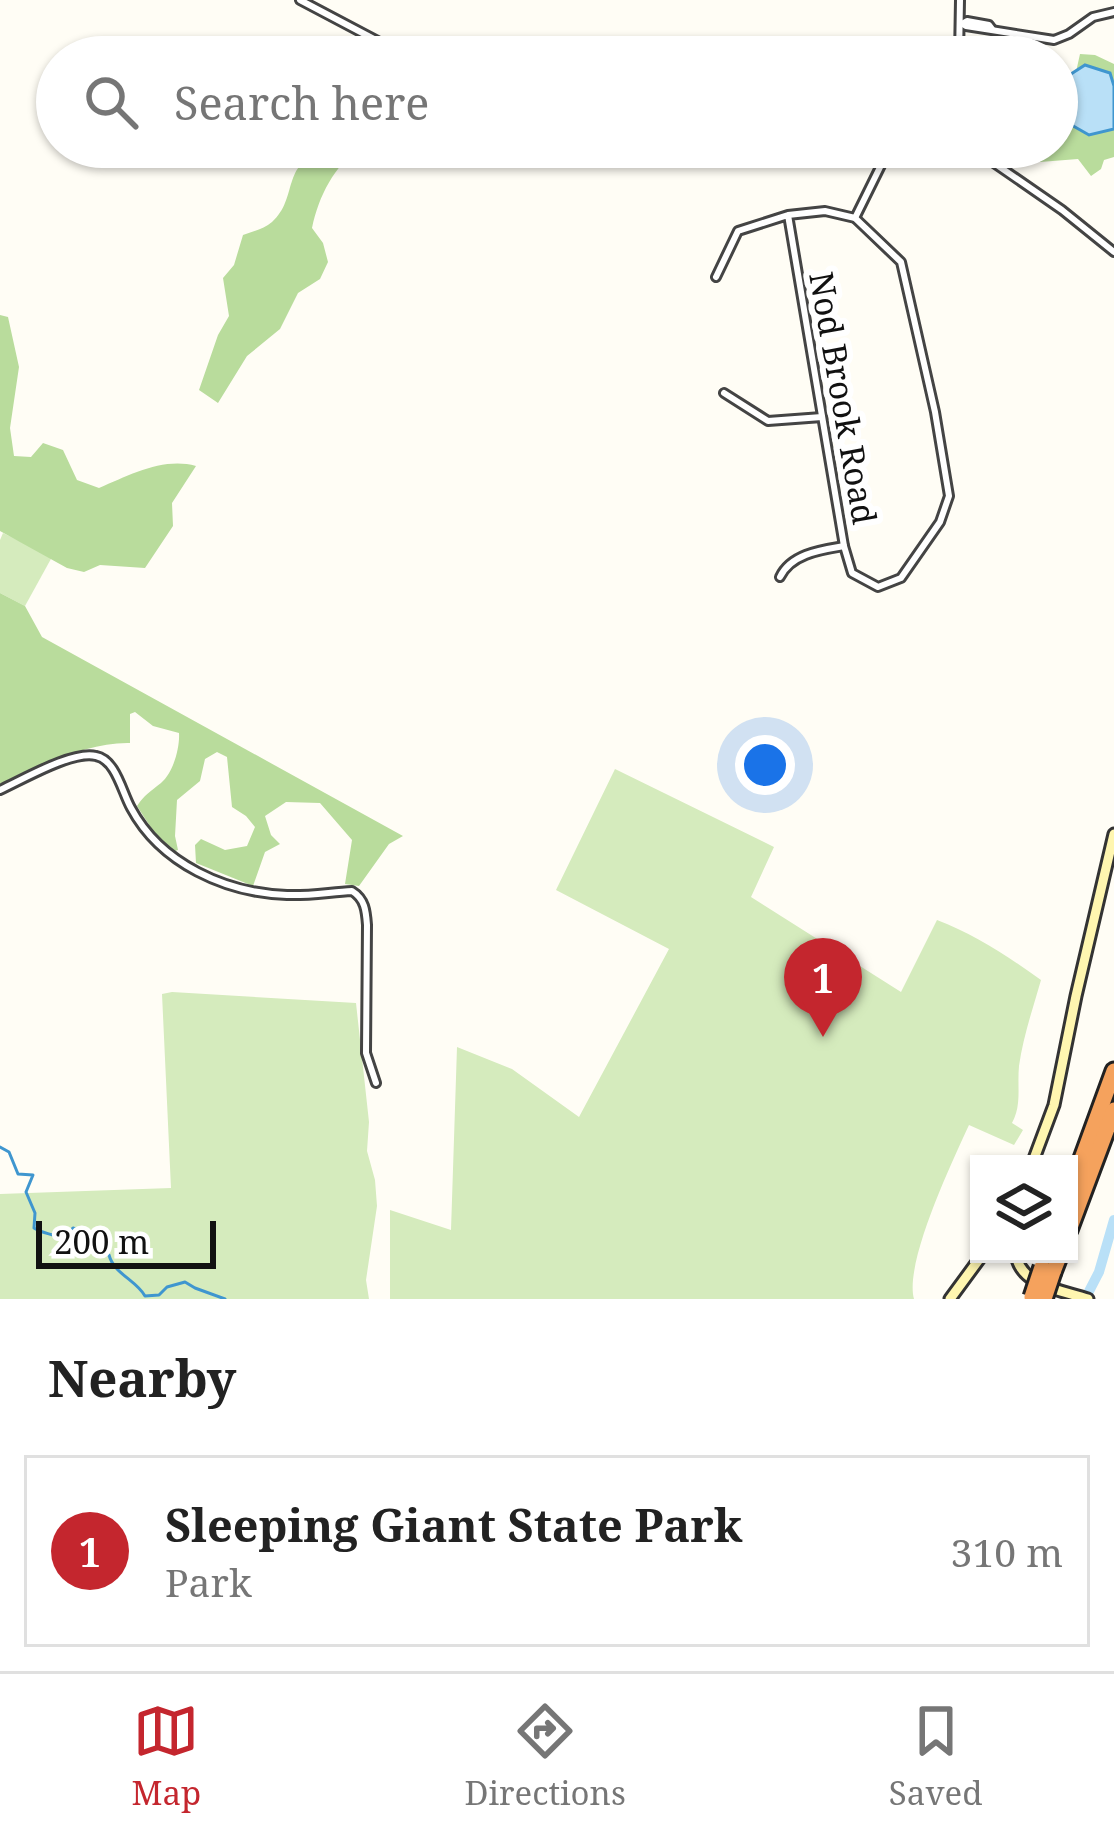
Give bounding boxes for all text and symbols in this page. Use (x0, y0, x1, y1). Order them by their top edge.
search box (36, 36, 1078, 168)
icon: search (78, 69, 144, 135)
text: Search here (174, 72, 429, 133)
street label: Nod Brook Road (799, 268, 888, 528)
your location (735, 735, 795, 795)
pin: 1 (784, 938, 862, 1037)
map controls (970, 1155, 1078, 1263)
button: layers (970, 1155, 1078, 1263)
scale bar (36, 1215, 216, 1268)
text: 200 m (54, 1219, 149, 1264)
text: Nearby (48, 1342, 236, 1412)
text: Sleeping Giant State Park (165, 1494, 742, 1555)
text: 1 (79, 1525, 101, 1578)
text: 310 m (951, 1525, 1063, 1578)
text: Park (165, 1555, 252, 1608)
tab: Map (132, 1698, 201, 1815)
tab: Directions (464, 1698, 626, 1815)
tab: Saved (889, 1698, 982, 1815)

